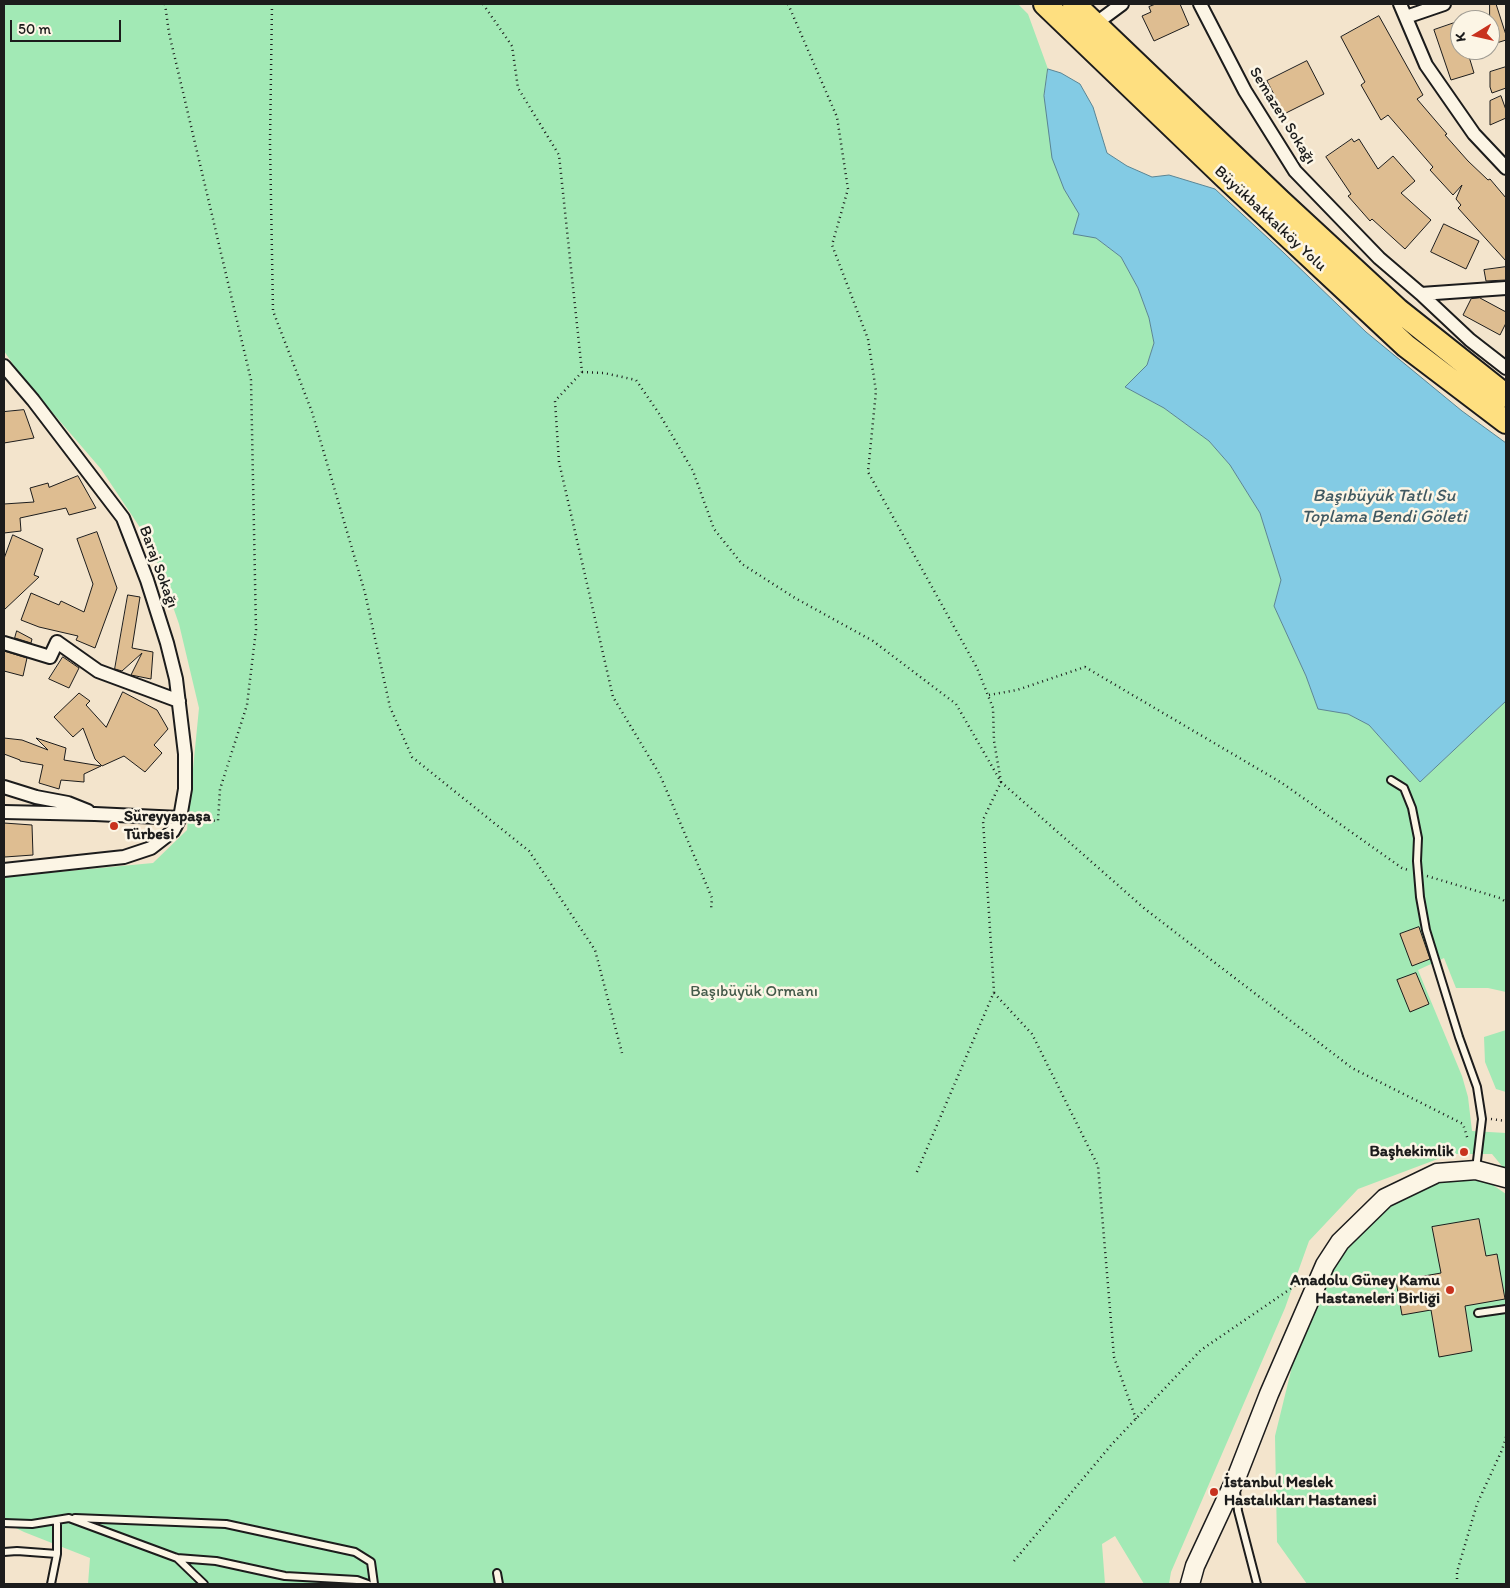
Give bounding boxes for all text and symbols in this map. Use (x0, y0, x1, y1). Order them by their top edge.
scale bar (12, 10, 124, 42)
north arrow (1450, 10, 1500, 60)
text: 50 m (18, 20, 51, 38)
text: K (1452, 32, 1470, 43)
street label: Semazen Sokağı (1244, 64, 1320, 168)
street label: Büyükbakkalköy Yolu (1210, 162, 1330, 276)
water label: Başıbüyük Tatlı Su Toplama Bendi Göleti (1302, 485, 1466, 528)
street label: Baraj Sokağı (134, 523, 182, 611)
place label: Süreyyapaşa Türbesi (124, 807, 211, 845)
marker: Süreyyapaşa Türbesi (108, 820, 120, 832)
park label: Başıbüyük Ormanı (690, 982, 818, 1002)
place label: Başhekimlik (1370, 1142, 1454, 1162)
marker: Başhekimlik (1458, 1146, 1470, 1158)
place label: Anadolu Güney Kamu Hastaneleri Birliği (1290, 1271, 1440, 1309)
marker: Anadolu Güney Kamu Hastaneleri Birliği (1444, 1284, 1456, 1296)
place label: İstanbul Meslek Hastalıkları Hastanesi (1224, 1473, 1377, 1511)
marker: İstanbul Meslek Hastalıkları Hastanesi (1208, 1486, 1220, 1498)

